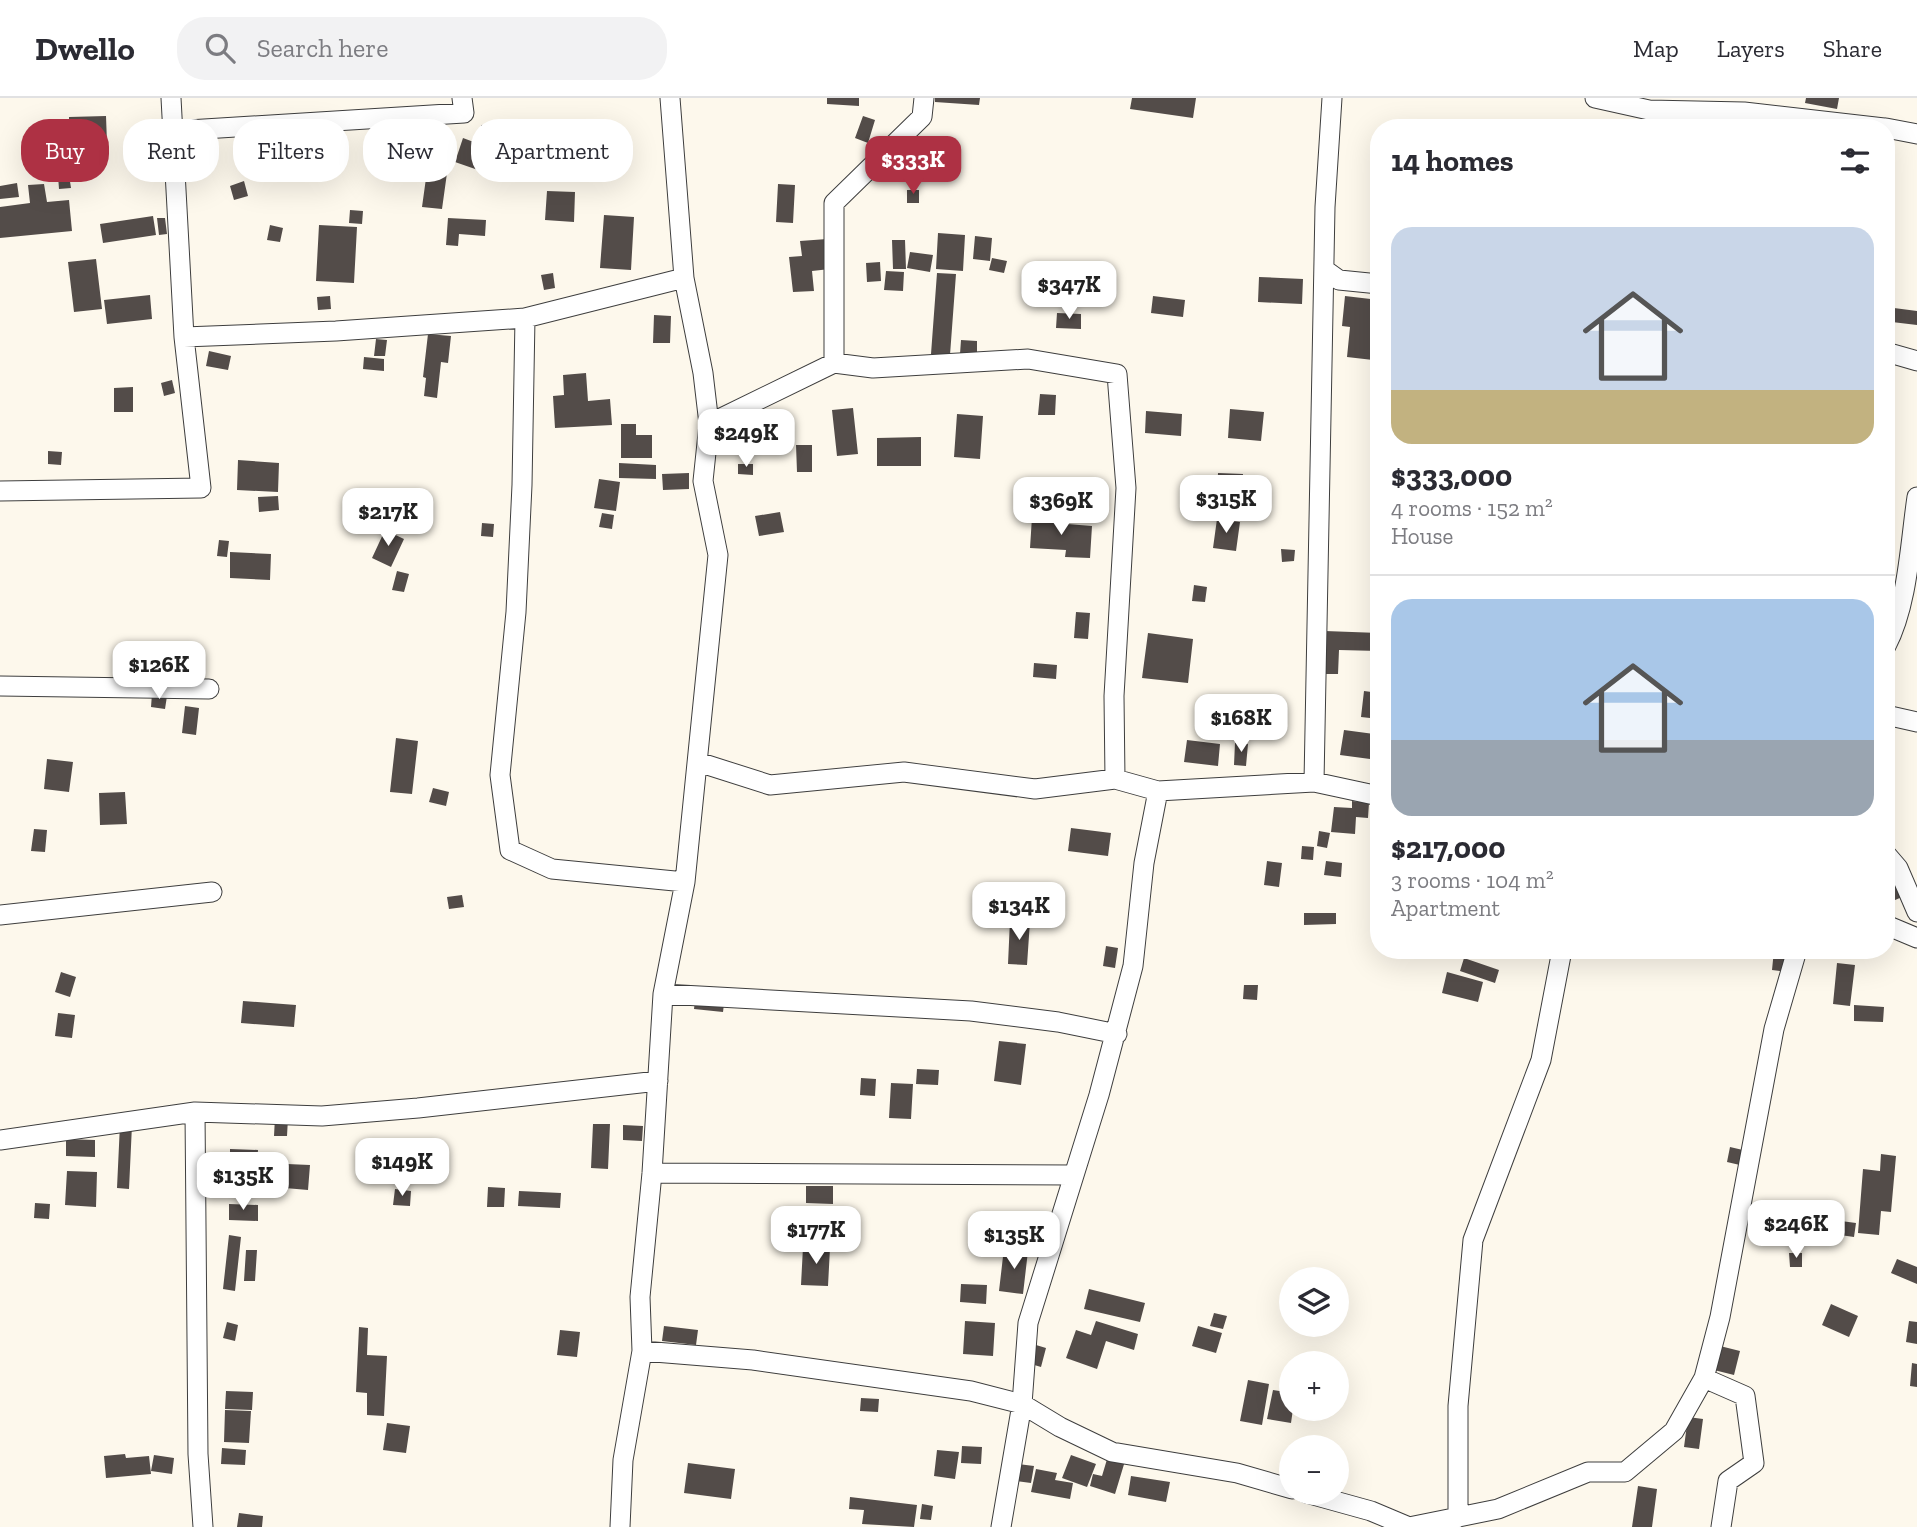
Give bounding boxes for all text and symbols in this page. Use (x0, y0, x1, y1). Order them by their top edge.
search box (177, 17, 667, 80)
text: Dwello (35, 29, 135, 68)
icon: search (201, 29, 239, 67)
text: Search here (257, 32, 388, 64)
text: Map (1633, 34, 1679, 63)
text: Layers (1717, 34, 1785, 63)
text: Share (1823, 34, 1882, 63)
chip: Buy (21, 119, 109, 182)
chip: Rent (123, 119, 219, 182)
chip: Filters (233, 119, 349, 182)
chip: New (363, 119, 457, 182)
chip: Apartment (471, 119, 633, 182)
pin: $333K (864, 136, 962, 196)
icon: filters (1836, 142, 1874, 180)
text: 14 homes (1391, 143, 1514, 179)
text: $333K (881, 145, 945, 173)
pin: $347K (1020, 262, 1118, 321)
text: $347K (1037, 270, 1101, 298)
icon: home (1570, 273, 1696, 399)
pin: $249K (697, 410, 795, 469)
text: $249K (714, 418, 778, 446)
text: $333,000 (1391, 458, 1512, 494)
pin: $315K (1177, 476, 1275, 535)
pin: $369K (1012, 478, 1110, 537)
text: $315K (1196, 484, 1256, 512)
text: $369K (1029, 486, 1093, 514)
pin: $217K (339, 489, 437, 548)
text: 4 rooms · 152 m² (1391, 494, 1553, 522)
text: $217K (358, 497, 418, 525)
text: House (1391, 522, 1453, 550)
pin: $126K (110, 642, 208, 701)
icon: home (1570, 645, 1696, 771)
text: $126K (129, 650, 189, 678)
pin: $168K (1192, 694, 1290, 754)
text: $168K (1211, 703, 1271, 731)
text: $217,000 (1391, 830, 1506, 866)
text: 3 rooms · 104 m² (1391, 866, 1554, 894)
pin: $134K (970, 882, 1068, 942)
text: $134K (988, 891, 1050, 919)
text: Apartment (1391, 894, 1500, 922)
pin: $149K (353, 1138, 451, 1198)
text: $149K (371, 1147, 433, 1175)
pin: $135K (194, 1152, 292, 1212)
text: $135K (213, 1161, 273, 1189)
pin: $246K (1747, 1200, 1845, 1260)
pin: $177K (767, 1206, 865, 1266)
text: $246K (1764, 1209, 1828, 1237)
pin: $135K (965, 1212, 1063, 1271)
text: $177K (787, 1215, 845, 1243)
text: $135K (984, 1220, 1044, 1248)
map controls (1279, 1267, 1349, 1505)
button: layers (1279, 1267, 1349, 1337)
button: + (1279, 1351, 1349, 1421)
button: − (1279, 1435, 1349, 1505)

